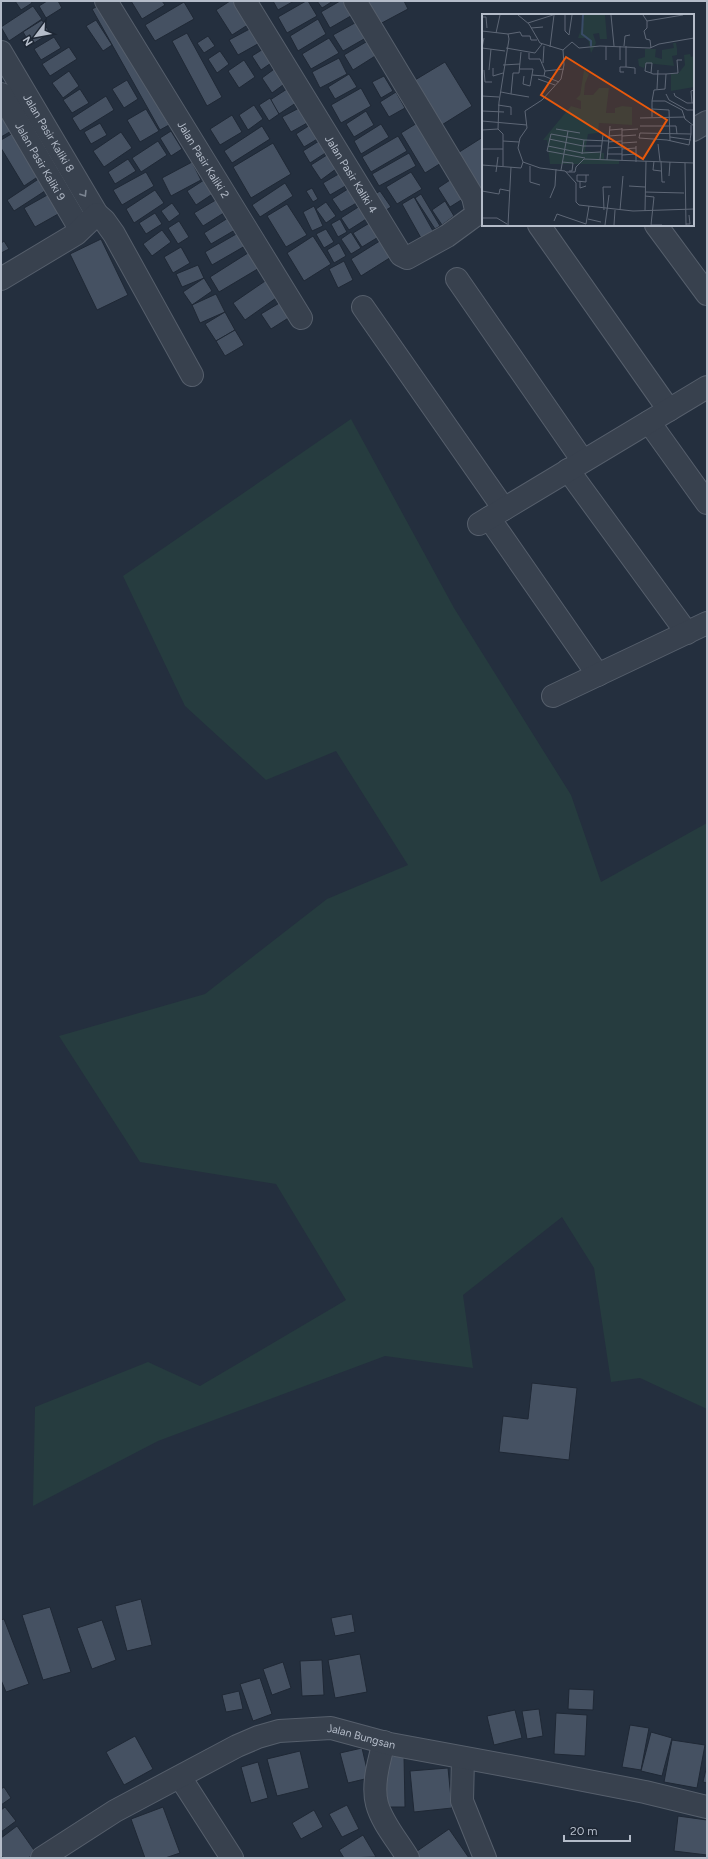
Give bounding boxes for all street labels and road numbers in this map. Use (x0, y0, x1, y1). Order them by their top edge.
street label: Jalan Pasir Kaliki 8 (20, 92, 77, 175)
street label: Jalan Pasir Kaliki 2 (174, 119, 232, 201)
street label: Jalan Pasir Kaliki 9 (12, 120, 68, 203)
street label: Jalan Pasir Kaliki 4 (322, 133, 380, 216)
street label: Jalan Bungsan (327, 1722, 396, 1752)

